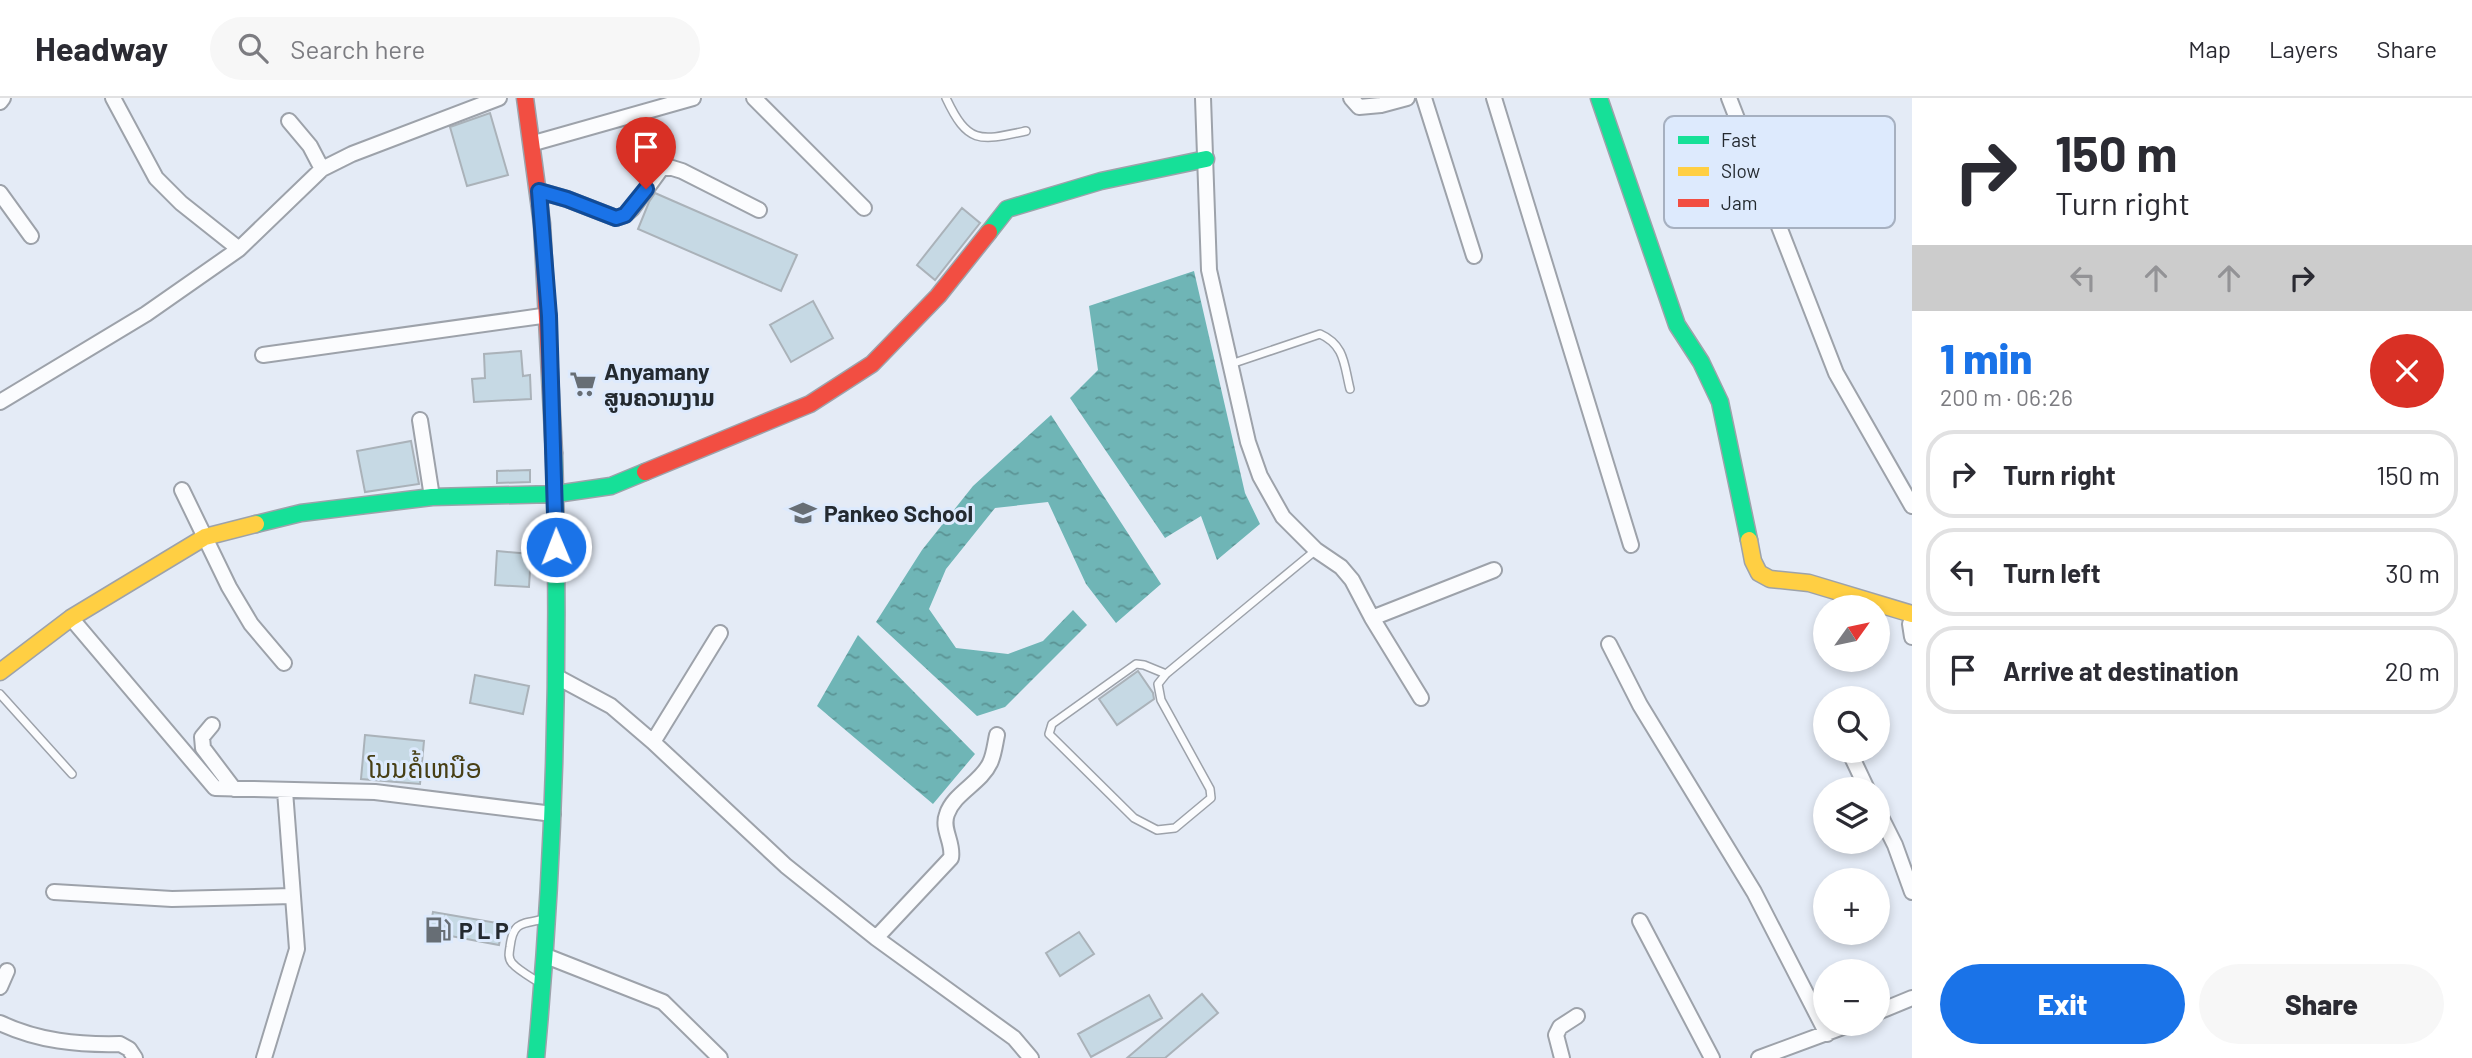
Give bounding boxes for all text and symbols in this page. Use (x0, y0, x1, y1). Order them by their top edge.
search box (210, 17, 700, 80)
text: Headway (35, 28, 168, 68)
icon: search (234, 29, 272, 67)
text: Search here (290, 33, 425, 64)
text: Map (2188, 34, 2231, 63)
text: Layers (2269, 34, 2338, 63)
text: Share (2376, 34, 2437, 63)
legend (1664, 116, 1895, 228)
pin (616, 117, 676, 189)
text: 150 m (2055, 123, 2177, 182)
icon: right (1940, 126, 2031, 217)
icon: arrive (627, 128, 665, 166)
text: Fast (1721, 128, 1757, 151)
text: Slow (1721, 159, 1760, 182)
text: Turn right (2055, 183, 2190, 221)
text: Jam (1721, 191, 1757, 214)
icon: left (2064, 259, 2102, 297)
icon: ahead (2137, 259, 2175, 297)
icon: ahead (2210, 259, 2248, 297)
icon: right (2283, 259, 2321, 297)
text: 1 min (1940, 332, 2032, 382)
button: close (2370, 334, 2444, 408)
place label: Anyamany ສູນຄວາມງາມ (604, 357, 715, 413)
supermarket icon: Anyamany ສູນຄວາມງາມ (568, 369, 598, 399)
text: 200 m · 06:26 (1940, 383, 2073, 411)
icon: right (1944, 455, 1982, 493)
text: Turn right (2003, 459, 2116, 490)
text: 150 m (2376, 459, 2440, 490)
school or university icon: Pankeo School (788, 498, 818, 528)
place label: Pankeo School (824, 499, 973, 527)
position arrow (519, 510, 593, 584)
icon: left (1944, 553, 1982, 591)
text: Turn left (2003, 557, 2101, 588)
text: 30 m (2385, 557, 2440, 588)
north arrow (1813, 595, 1890, 672)
map controls (1813, 595, 1890, 1036)
icon: arrive (1944, 651, 1982, 689)
text: Arrive at destination (2003, 655, 2239, 686)
text: 20 m (2385, 655, 2440, 686)
button: search (1813, 686, 1890, 763)
district label: ໂນນຄໍ້ເຫນືອ (367, 750, 482, 783)
button: layers (1813, 777, 1890, 854)
button: + (1813, 868, 1890, 945)
fuel station icon: P L P (423, 915, 453, 945)
place label: P L P (459, 916, 509, 944)
button: − (1813, 959, 1890, 1036)
button: Exit (1940, 964, 2185, 1044)
button: Share (2199, 964, 2444, 1044)

